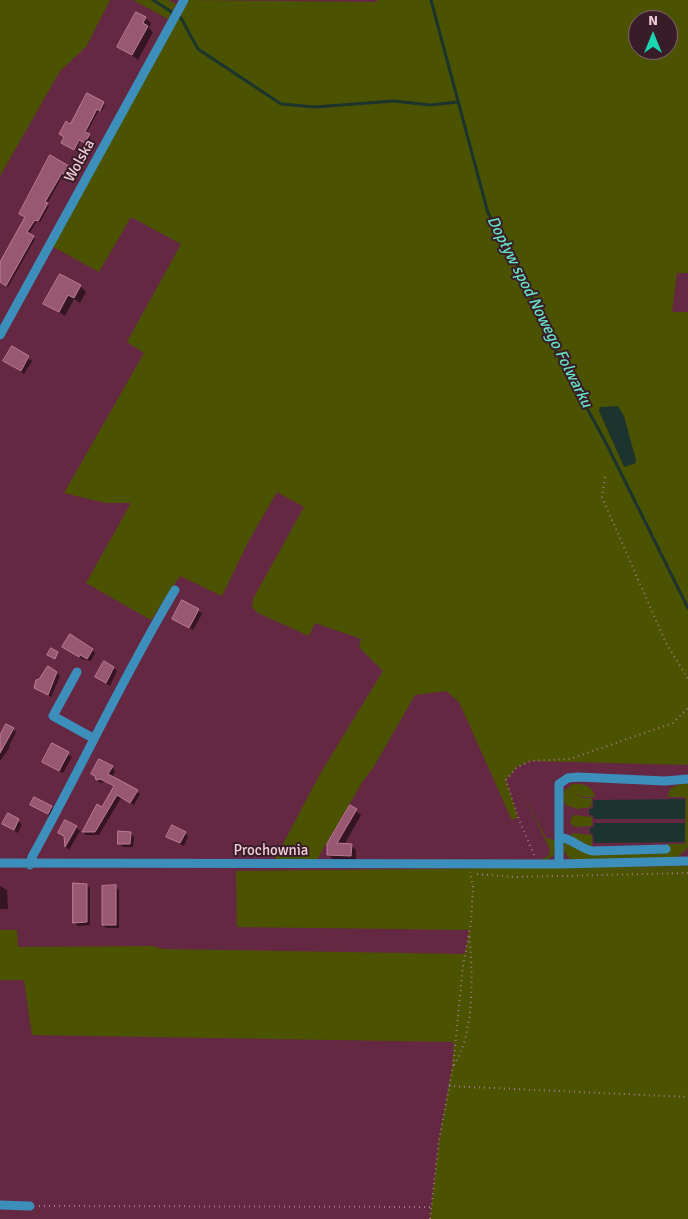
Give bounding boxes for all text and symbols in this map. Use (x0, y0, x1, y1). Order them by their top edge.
north arrow (628, 10, 678, 60)
text: N (648, 12, 658, 29)
street label: Wolska (61, 136, 99, 186)
water label: Dopływ spod Nowego Folwarku (482, 213, 596, 411)
street label: Prochownia (234, 842, 308, 860)

